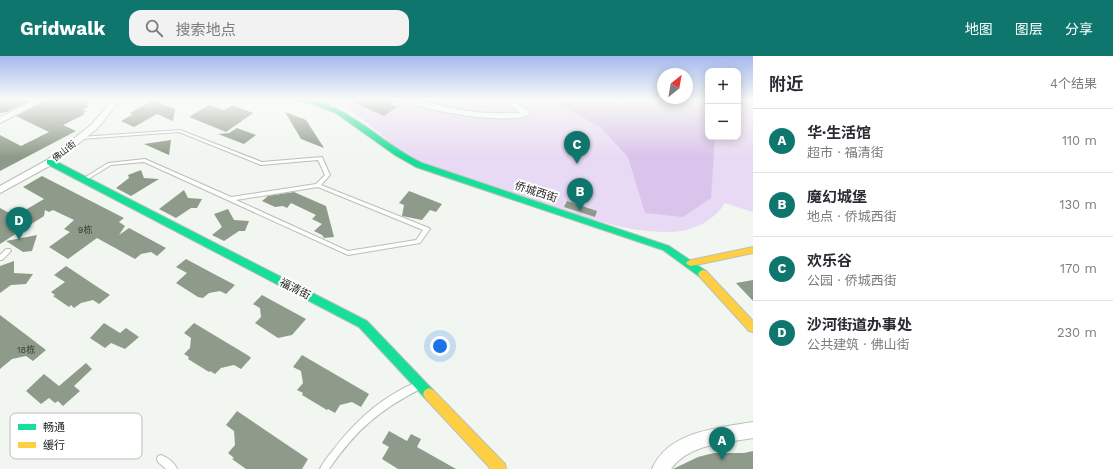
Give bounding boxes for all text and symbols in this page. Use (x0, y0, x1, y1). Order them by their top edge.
search box (129, 10, 409, 46)
text: Gridwalk (20, 17, 105, 40)
icon: search (143, 17, 165, 39)
text: 搜索地点 (175, 21, 235, 39)
text: 地图 (965, 21, 993, 37)
text: 图层 (1015, 21, 1043, 37)
text: 分享 (1065, 21, 1093, 37)
north arrow (657, 68, 693, 104)
map controls (705, 68, 741, 140)
button: + (705, 68, 741, 104)
text: 附近 (769, 74, 803, 94)
text: 4个结果 (1050, 76, 1097, 91)
button: − (705, 104, 741, 140)
text: 华·生活馆 (807, 124, 871, 142)
pin: C (564, 131, 590, 164)
text: A (778, 133, 786, 148)
text: 110 m (1062, 133, 1097, 148)
street label: 佛山街 (50, 139, 78, 163)
text: 超市 · 福清街 (807, 145, 884, 160)
pin: B (567, 178, 593, 211)
street label: 侨城西街 (513, 179, 559, 205)
text: 魔幻城堡 (807, 188, 867, 206)
text: B (778, 197, 786, 212)
text: 130 m (1059, 197, 1097, 212)
pin: D (6, 207, 32, 240)
text: 地点 · 侨城西街 (807, 209, 897, 224)
house number: 9栋 (78, 224, 92, 235)
text: 欢乐谷 (807, 252, 852, 270)
text: C (778, 261, 786, 276)
text: 170 m (1060, 261, 1097, 276)
text: 公园 · 侨城西街 (807, 273, 897, 288)
street label: 福清街 (277, 276, 313, 302)
text: 沙河街道办事处 (807, 316, 912, 334)
text: D (777, 325, 787, 340)
text: 230 m (1057, 325, 1097, 340)
your location (430, 336, 450, 356)
text: 公共建筑 · 佛山街 (807, 337, 910, 352)
house number: 18栋 (17, 344, 35, 355)
legend (10, 413, 142, 459)
text: 畅通 (43, 421, 65, 434)
pin: A (709, 427, 735, 460)
text: 缓行 (43, 439, 65, 452)

